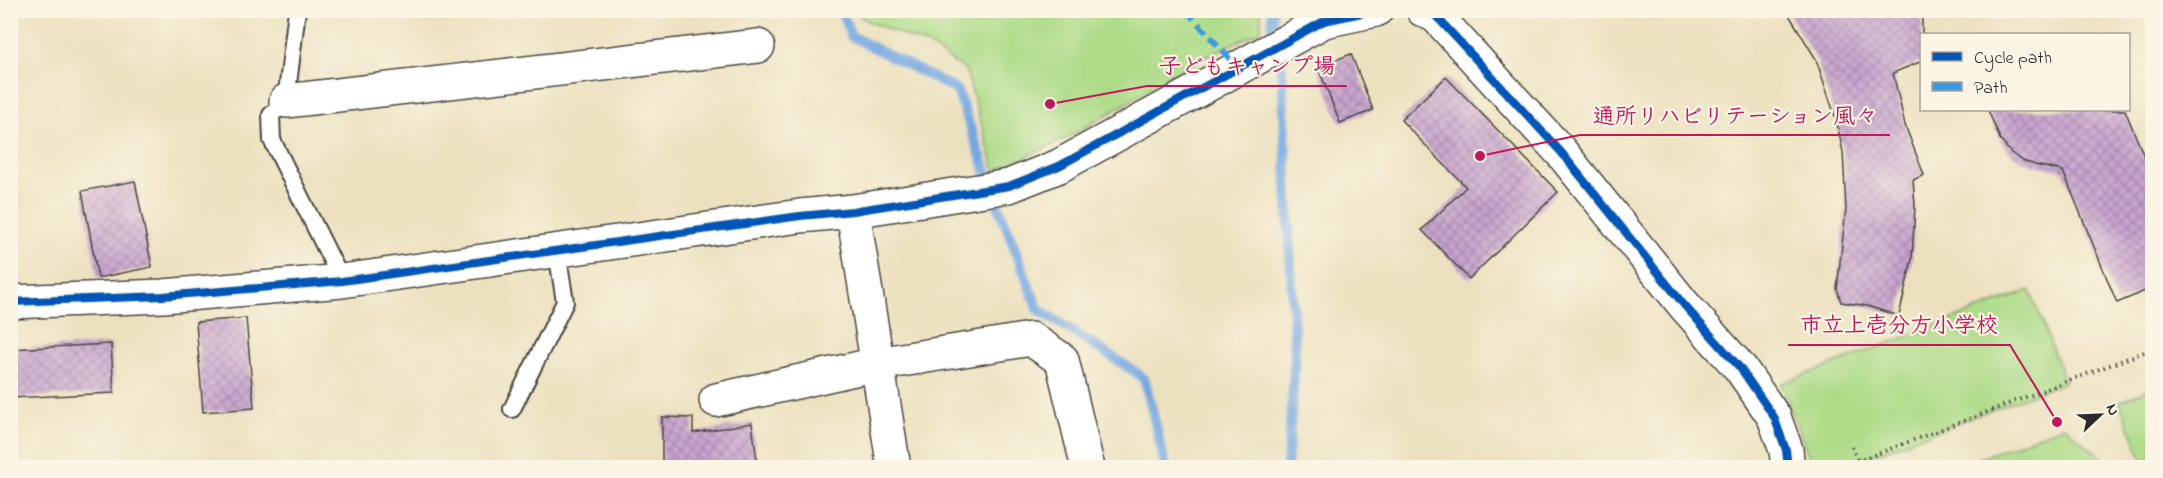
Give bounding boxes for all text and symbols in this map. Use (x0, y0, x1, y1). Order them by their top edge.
legend (1920, 33, 2130, 111)
callout: 子どもキャンプ場 (1147, 46, 1347, 86)
text: Cycle path (1974, 46, 2052, 72)
text: 子どもキャンプ場 (1159, 52, 1335, 84)
text: Path (1974, 76, 2008, 102)
callout: 通所リハビリテーション風々 (1580, 95, 1890, 135)
text: 通所リハビリテーション風々 (1593, 102, 1877, 134)
callout: 市立上壱分方小学校 (1788, 305, 2010, 345)
text: 市立上壱分方小学校 (1800, 311, 1998, 343)
north arrow (2070, 385, 2130, 445)
text: N (2099, 400, 2125, 420)

